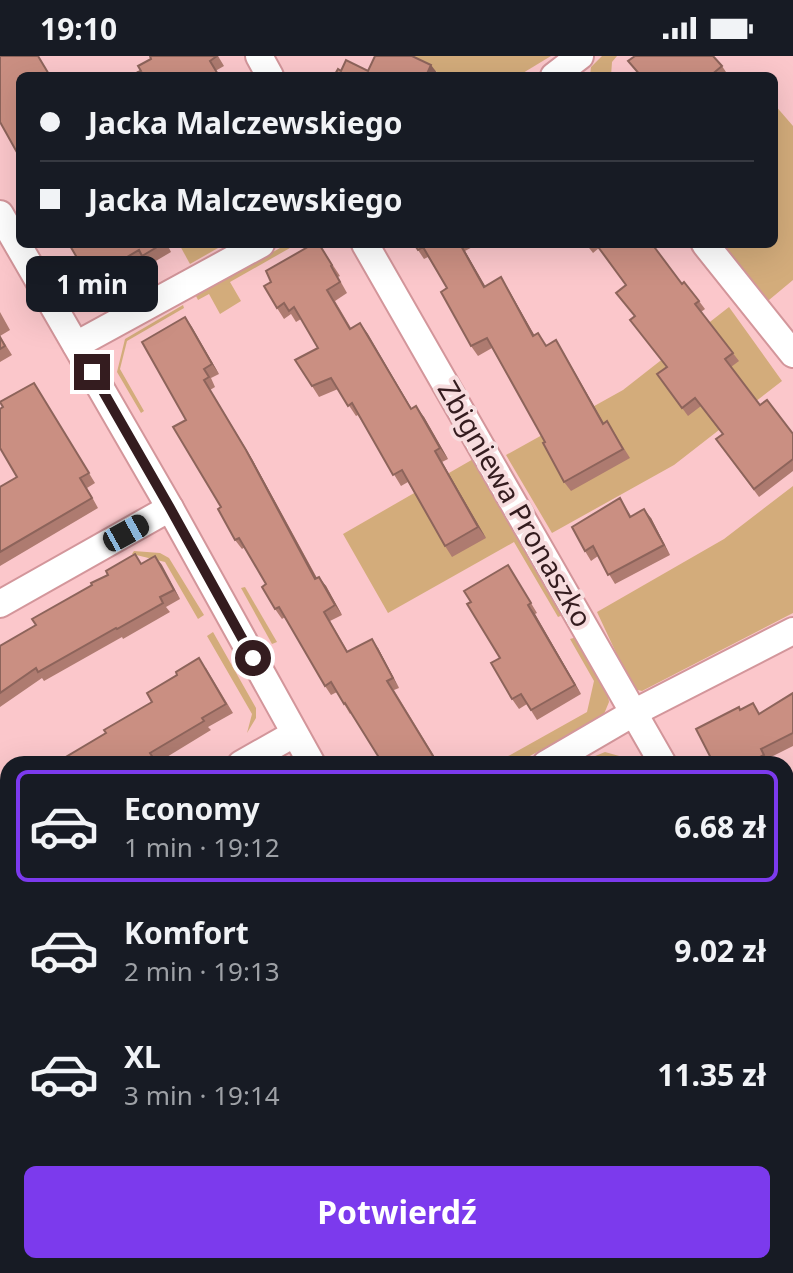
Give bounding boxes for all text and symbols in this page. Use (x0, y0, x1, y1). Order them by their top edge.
text: 19:10 (40, 8, 117, 49)
text: Jacka Malczewskiego (88, 102, 402, 143)
text: Jacka Malczewskiego (88, 179, 402, 220)
callout: 1 min (26, 256, 158, 312)
text: 1 min (56, 266, 128, 302)
route end (74, 354, 110, 390)
street label: Zbigniewa Pronaszko (430, 373, 602, 634)
car (99, 511, 153, 555)
route start (235, 640, 271, 676)
text: Economy (124, 788, 260, 829)
icon: car (28, 790, 100, 862)
text: 6.68 zł (674, 806, 766, 847)
text: 1 min · 19:12 (124, 829, 280, 865)
text: Komfort (124, 912, 249, 953)
icon: car (28, 914, 100, 986)
text: 9.02 zł (674, 930, 766, 971)
text: 2 min · 19:13 (124, 953, 280, 989)
text: XL (124, 1036, 161, 1077)
icon: car (28, 1038, 100, 1110)
text: 11.35 zł (657, 1054, 766, 1095)
text: 3 min · 19:14 (124, 1077, 280, 1113)
button: Potwierdź (24, 1166, 770, 1258)

